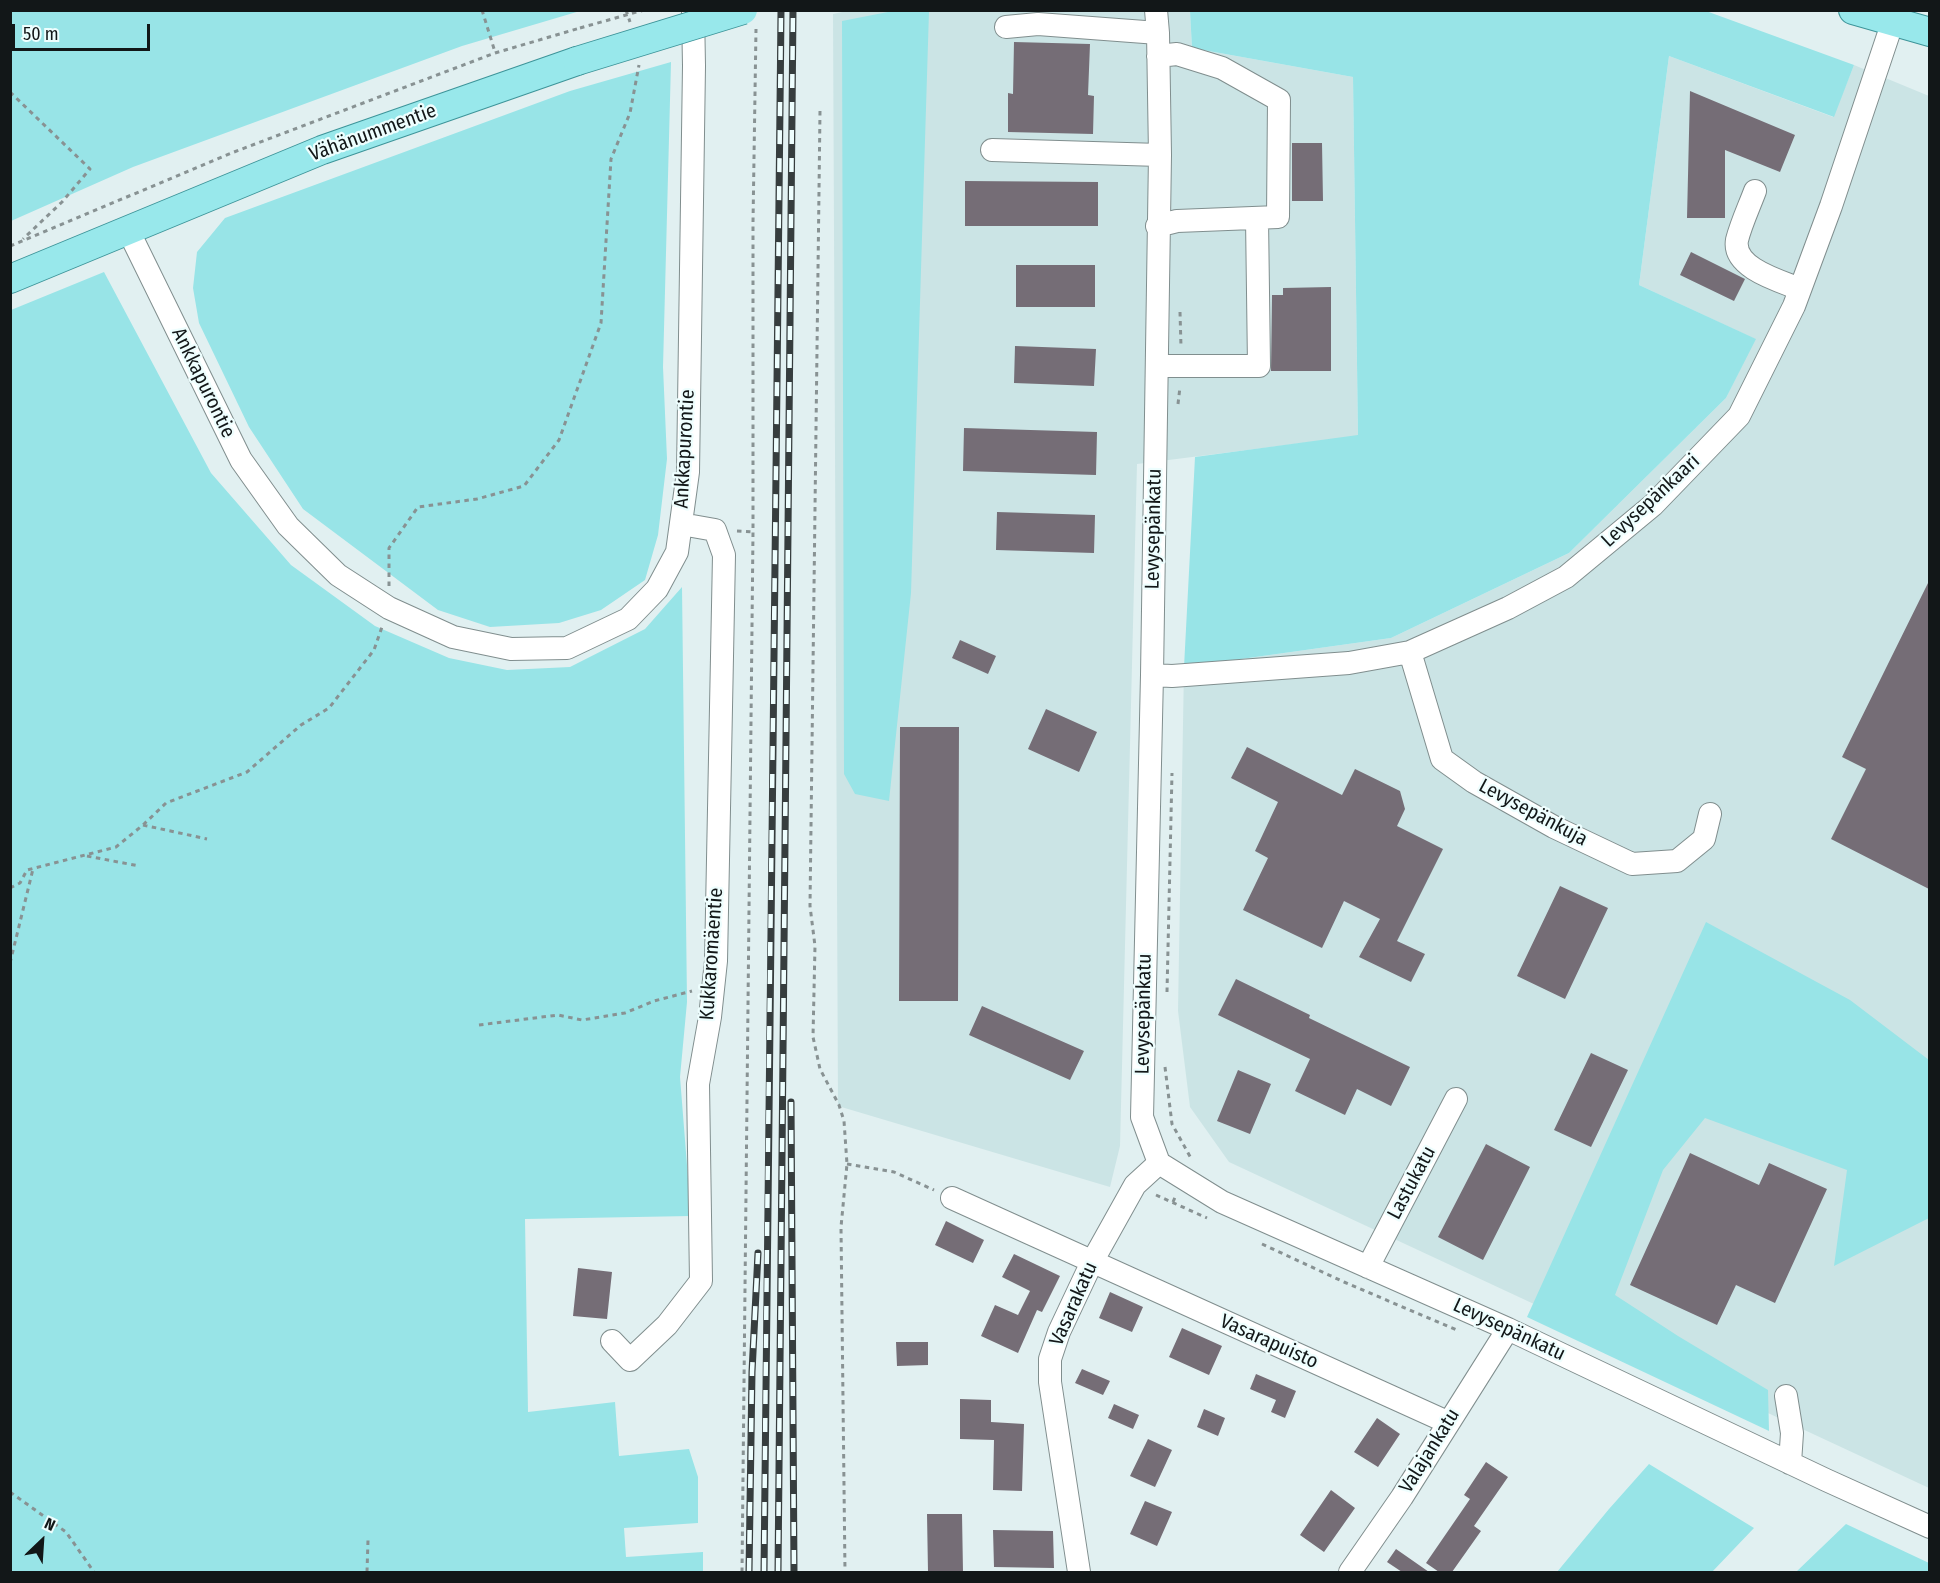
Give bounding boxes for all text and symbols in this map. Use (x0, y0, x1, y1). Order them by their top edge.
scale bar (15, 12, 153, 50)
text: 50 m (23, 23, 59, 45)
street label: Vähänummentie (306, 99, 440, 167)
street label: Ankkapurontie (166, 324, 240, 442)
street label: Ankkapurontie (670, 389, 700, 509)
street label: Levysepänkaari (1597, 449, 1705, 553)
street label: Levysepänkatu (1141, 468, 1167, 590)
street label: Levysepänkuja (1475, 774, 1591, 852)
street label: Kukkaromäentie (695, 887, 729, 1021)
street label: Levysepänkatu (1131, 953, 1157, 1075)
street label: Lastukatu (1383, 1142, 1441, 1224)
street label: Vasarakatu (1045, 1258, 1103, 1350)
street label: Levysepänkatu (1449, 1294, 1569, 1366)
street label: Vasarapuisto (1216, 1310, 1322, 1374)
street label: Valajankatu (1395, 1404, 1465, 1498)
north arrow (12, 1511, 72, 1571)
text: N (41, 1514, 58, 1535)

